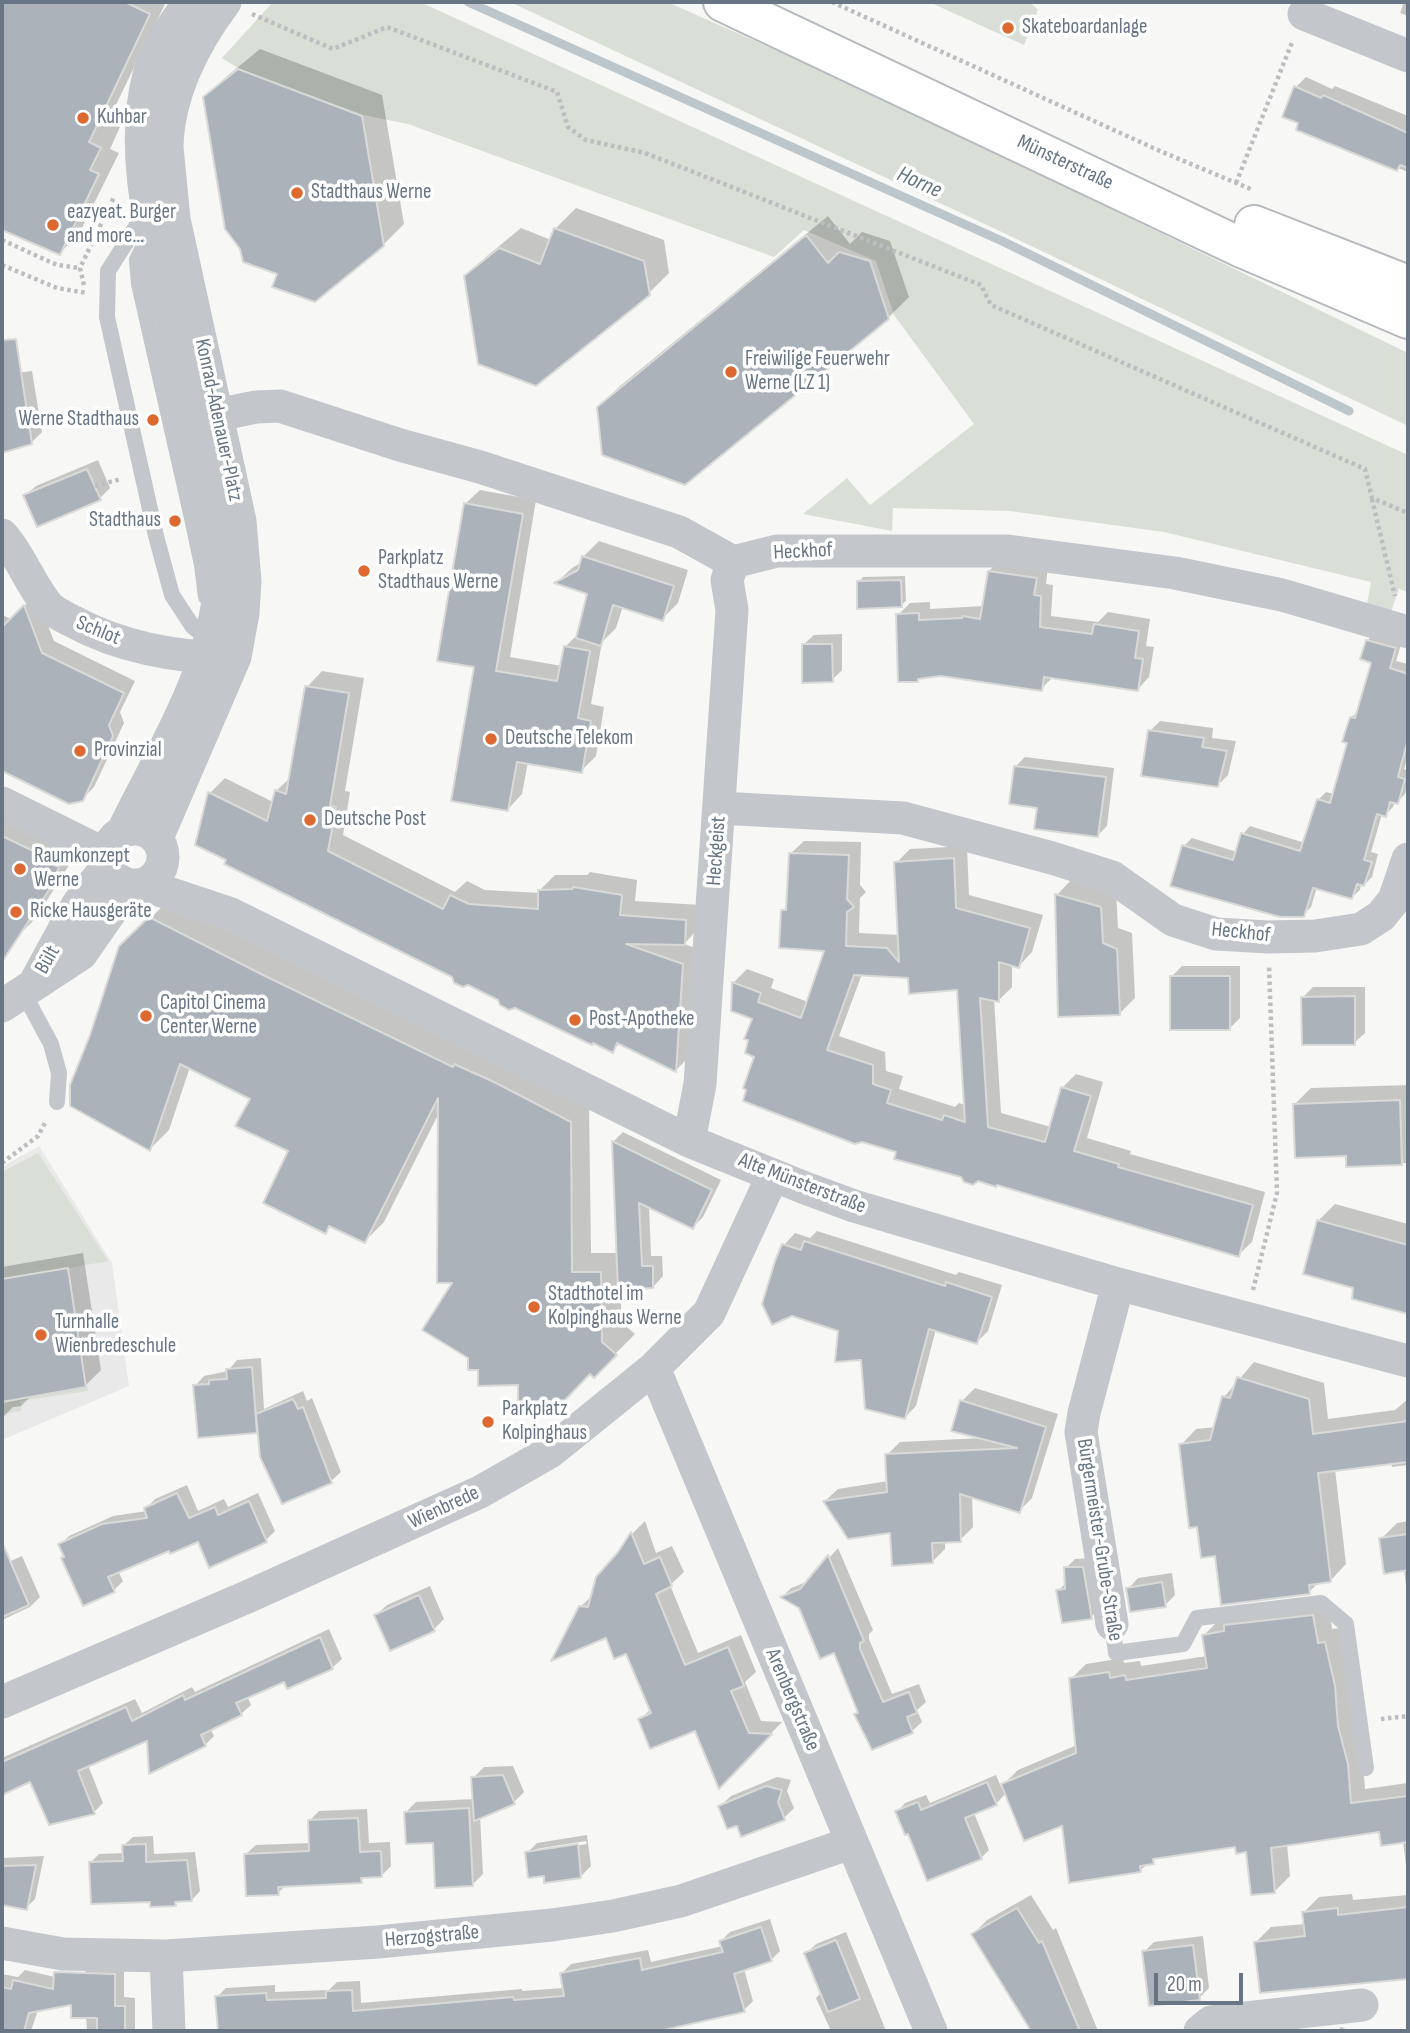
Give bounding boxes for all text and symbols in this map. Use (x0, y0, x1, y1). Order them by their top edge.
place label: Skateboardanlage (1022, 15, 1148, 41)
marker: Skateboardanlage (1000, 20, 1016, 36)
place label: Kuhbar (97, 105, 147, 131)
marker: Kuhbar (75, 110, 91, 126)
street label: Münsterstraße (1013, 130, 1117, 196)
water label: Horne (892, 161, 946, 205)
place label: Stadthaus Werne (311, 180, 431, 206)
marker: Stadthaus Werne (289, 185, 305, 201)
place label: eazyeat. Burger and more… (67, 200, 176, 250)
marker: eazyeat. Burger and more… (45, 217, 61, 233)
street label: Konrad-Adenauer-Platz (188, 336, 248, 504)
place label: Freiwilige Feuerwehr Werne (LZ 1) (745, 347, 890, 397)
marker: Freiwilige Feuerwehr Werne (LZ 1) (723, 364, 739, 380)
place label: Werne Stadthaus (19, 407, 139, 433)
marker: Werne Stadthaus (145, 412, 161, 428)
place label: Stadthaus (89, 508, 161, 534)
marker: Stadthaus (167, 513, 183, 529)
street label: Heckhof (773, 538, 833, 566)
place label: Parkplatz Stadthaus Werne (378, 546, 498, 596)
marker: Parkplatz Stadthaus Werne (356, 563, 372, 579)
street label: Schlot (72, 611, 124, 651)
place label: Deutsche Telekom (505, 726, 633, 752)
marker: Deutsche Telekom (483, 731, 499, 747)
place label: Provinzial (94, 738, 162, 764)
marker: Provinzial (72, 743, 88, 759)
place label: Deutsche Post (324, 807, 426, 833)
marker: Deutsche Post (302, 812, 318, 828)
street label: Heckgeist (702, 815, 732, 887)
place label: Raumkonzept Werne (34, 844, 130, 894)
marker: Raumkonzept Werne (12, 861, 28, 877)
place label: Ricke Hausgeräte (30, 899, 152, 925)
marker: Ricke Hausgeräte (8, 904, 24, 920)
street label: Heckhof (1210, 917, 1272, 949)
street label: Bült (30, 941, 66, 979)
place label: Capitol Cinema Center Werne (160, 991, 266, 1041)
place label: Post-Apotheke (589, 1007, 695, 1033)
marker: Capitol Cinema Center Werne (138, 1008, 154, 1024)
marker: Post-Apotheke (567, 1012, 583, 1028)
street label: Alte Münsterstraße (735, 1148, 869, 1220)
place label: Stadthotel im Kolpinghaus Werne (548, 1282, 682, 1332)
marker: Stadthotel im Kolpinghaus Werne (526, 1299, 542, 1315)
place label: Turnhalle Wienbredeschule (55, 1310, 176, 1360)
marker: Turnhalle Wienbredeschule (33, 1327, 49, 1343)
place label: Parkplatz Kolpinghaus (502, 1397, 587, 1447)
marker: Parkplatz Kolpinghaus (480, 1414, 496, 1430)
street label: Bürgermeister-Grube-Straße (1071, 1437, 1127, 1643)
street label: Wienbrede (405, 1481, 483, 1535)
street label: Arenbergstraße (759, 1645, 825, 1755)
street label: Herzogstraße (384, 1920, 480, 1954)
scale bar (1158, 1960, 1247, 2004)
text: 20 m (1167, 1972, 1202, 1997)

